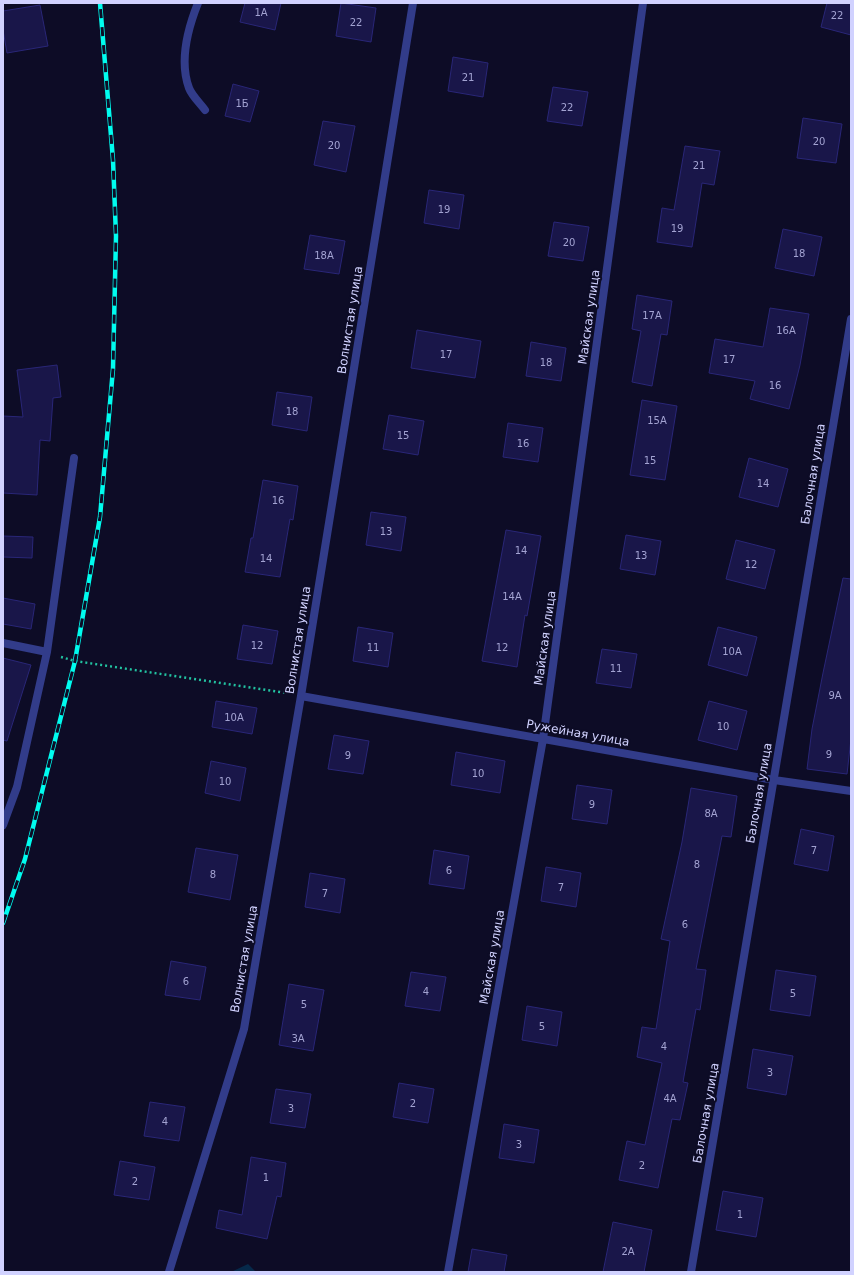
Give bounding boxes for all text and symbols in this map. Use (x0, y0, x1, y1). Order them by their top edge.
house number: 1А (254, 7, 268, 18)
house number: 22 (831, 10, 843, 21)
house number: 22 (350, 17, 362, 28)
house number: 21 (462, 72, 474, 83)
house number: 1Б (235, 98, 249, 109)
house number: 22 (561, 102, 573, 113)
house number: 20 (813, 136, 825, 147)
house number: 20 (328, 140, 340, 151)
house number: 21 (693, 160, 705, 171)
house number: 19 (438, 204, 450, 215)
house number: 19 (671, 223, 683, 234)
house number: 20 (563, 237, 575, 248)
house number: 18 (793, 248, 805, 259)
house number: 18А (314, 250, 334, 261)
street label: Волнистая улица (335, 265, 365, 375)
street label: Майская улица (575, 269, 603, 365)
house number: 17А (642, 310, 662, 321)
house number: 16А (776, 325, 796, 336)
house number: 17 (440, 349, 452, 360)
house number: 17 (723, 354, 735, 365)
house number: 18 (540, 357, 552, 368)
house number: 16 (769, 380, 781, 391)
house number: 18 (286, 406, 298, 417)
house number: 15А (647, 415, 667, 426)
street label: Балочная улица (798, 423, 828, 525)
house number: 15 (397, 430, 409, 441)
house number: 16 (517, 438, 529, 449)
house number: 15 (644, 455, 656, 466)
house number: 14 (757, 478, 769, 489)
house number: 16 (272, 495, 284, 506)
house number: 13 (380, 526, 392, 537)
house number: 14 (515, 545, 527, 556)
house number: 13 (635, 550, 647, 561)
house number: 14 (260, 553, 272, 564)
house number: 12 (745, 559, 757, 570)
street label: Волнистая улица (283, 585, 313, 695)
street label: Майская улица (531, 590, 559, 686)
house number: 14А (502, 591, 522, 602)
house number: 12 (251, 640, 263, 651)
house number: 11 (367, 642, 379, 653)
house number: 12 (496, 642, 508, 653)
house number: 10А (722, 646, 742, 657)
house number: 11 (610, 663, 622, 674)
house number: 9А (828, 690, 842, 701)
house number: 10А (224, 712, 244, 723)
street label: Ружейная улица (525, 717, 631, 749)
house number: 10 (717, 721, 729, 732)
street label: Балочная улица (743, 742, 775, 844)
house number: 9 (826, 749, 832, 760)
house number: 9 (345, 750, 351, 761)
house number: 10 (472, 768, 484, 779)
house number: 10 (219, 776, 231, 787)
house number: 9 (589, 799, 595, 810)
house number: 8А (704, 808, 718, 819)
house number: 7 (811, 845, 817, 856)
house number: 8 (694, 859, 700, 870)
house number: 6 (446, 865, 452, 876)
house number: 8 (210, 869, 216, 880)
house number: 7 (558, 882, 564, 893)
house number: 7 (322, 888, 328, 899)
street label: Волнистая улица (228, 904, 260, 1014)
street label: Майская улица (477, 909, 507, 1005)
house number: 6 (682, 919, 688, 930)
house number: 6 (183, 976, 189, 987)
house number: 4 (423, 986, 429, 997)
house number: 5 (790, 988, 796, 999)
house number: 5 (301, 999, 307, 1010)
house number: 5 (539, 1021, 545, 1032)
house number: 3А (291, 1033, 305, 1044)
house number: 4 (661, 1041, 667, 1052)
street label: Балочная улица (690, 1062, 722, 1164)
house number: 3 (767, 1067, 773, 1078)
house number: 4А (663, 1093, 677, 1104)
house number: 2 (410, 1098, 416, 1109)
house number: 3 (288, 1103, 294, 1114)
house number: 4 (162, 1116, 168, 1127)
house number: 3 (516, 1139, 522, 1150)
house number: 2 (639, 1160, 645, 1171)
house number: 1 (263, 1172, 269, 1183)
house number: 2 (132, 1176, 138, 1187)
house number: 1 (737, 1209, 743, 1220)
house number: 2А (621, 1246, 635, 1257)

